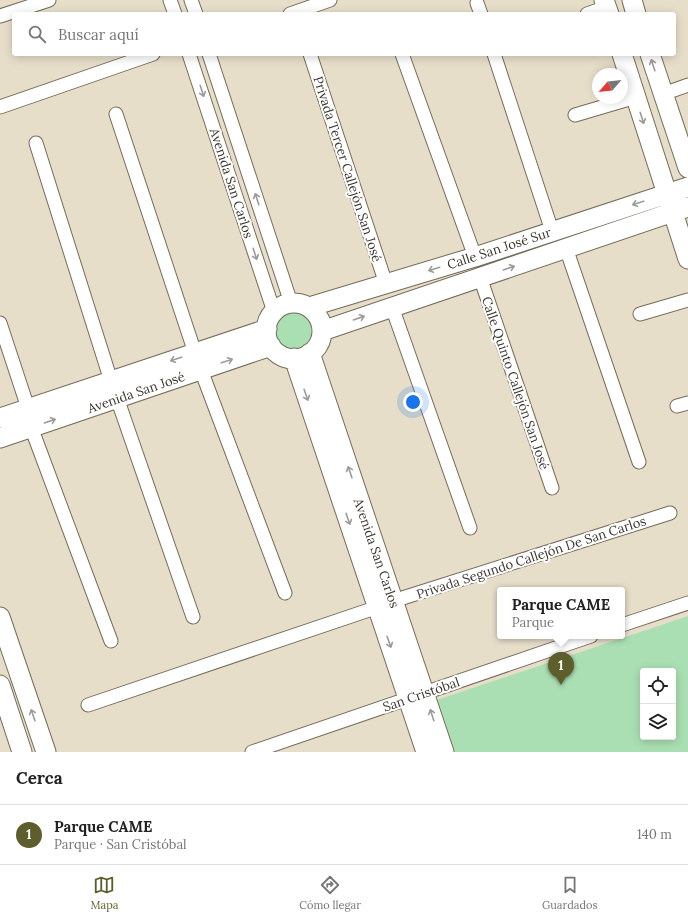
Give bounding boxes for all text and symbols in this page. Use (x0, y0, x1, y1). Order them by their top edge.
search box (12, 12, 676, 56)
icon: search (26, 23, 48, 45)
text: Buscar aquí (58, 25, 139, 44)
one-way arrow (649, 59, 657, 71)
north arrow (592, 68, 628, 104)
street label: Privada Tercer Callejón San José (309, 74, 386, 264)
one-way arrow (198, 85, 206, 97)
one-way arrow (639, 111, 646, 124)
street label: Avenida San Carlos (205, 125, 257, 240)
one-way arrow (253, 193, 260, 206)
one-way arrow (631, 200, 644, 207)
street label: Calle San José Sur (445, 224, 554, 273)
one-way arrow (252, 248, 259, 261)
one-way arrow (502, 263, 514, 271)
one-way arrow (428, 266, 441, 273)
street label: Calle Quinto Callejón San José (478, 294, 553, 472)
one-way arrow (352, 314, 364, 322)
one-way arrow (170, 356, 183, 363)
one-way arrow (220, 357, 232, 365)
street label: Avenida San José (84, 368, 187, 417)
one-way arrow (303, 389, 311, 401)
your location (403, 392, 423, 412)
one-way arrow (44, 417, 57, 424)
one-way arrow (346, 466, 353, 479)
street label: Avenida San Carlos (349, 495, 403, 610)
one-way arrow (345, 512, 352, 525)
street label: Privada Segundo Callejón De San Carlos (414, 512, 648, 603)
popup (497, 587, 625, 639)
text: Parque CAME (512, 595, 610, 614)
text: Parque (512, 614, 554, 631)
one-way arrow (386, 635, 393, 648)
pin: 1 (548, 652, 574, 685)
map controls (640, 668, 676, 740)
button: locate (640, 668, 676, 704)
street label: San Cristóbal (380, 673, 462, 716)
button: layers (640, 704, 676, 740)
one-way arrow (29, 709, 36, 722)
one-way arrow (428, 709, 435, 722)
text: Cerca (16, 767, 63, 789)
text: Parque CAME (54, 817, 152, 836)
text: 1 (26, 826, 32, 843)
text: 140 m (637, 826, 672, 843)
text: Parque · San Cristóbal (54, 836, 187, 853)
tab: Mapa (90, 874, 118, 912)
tab: Cómo llegar (299, 874, 361, 912)
tab: Guardados (542, 874, 598, 912)

